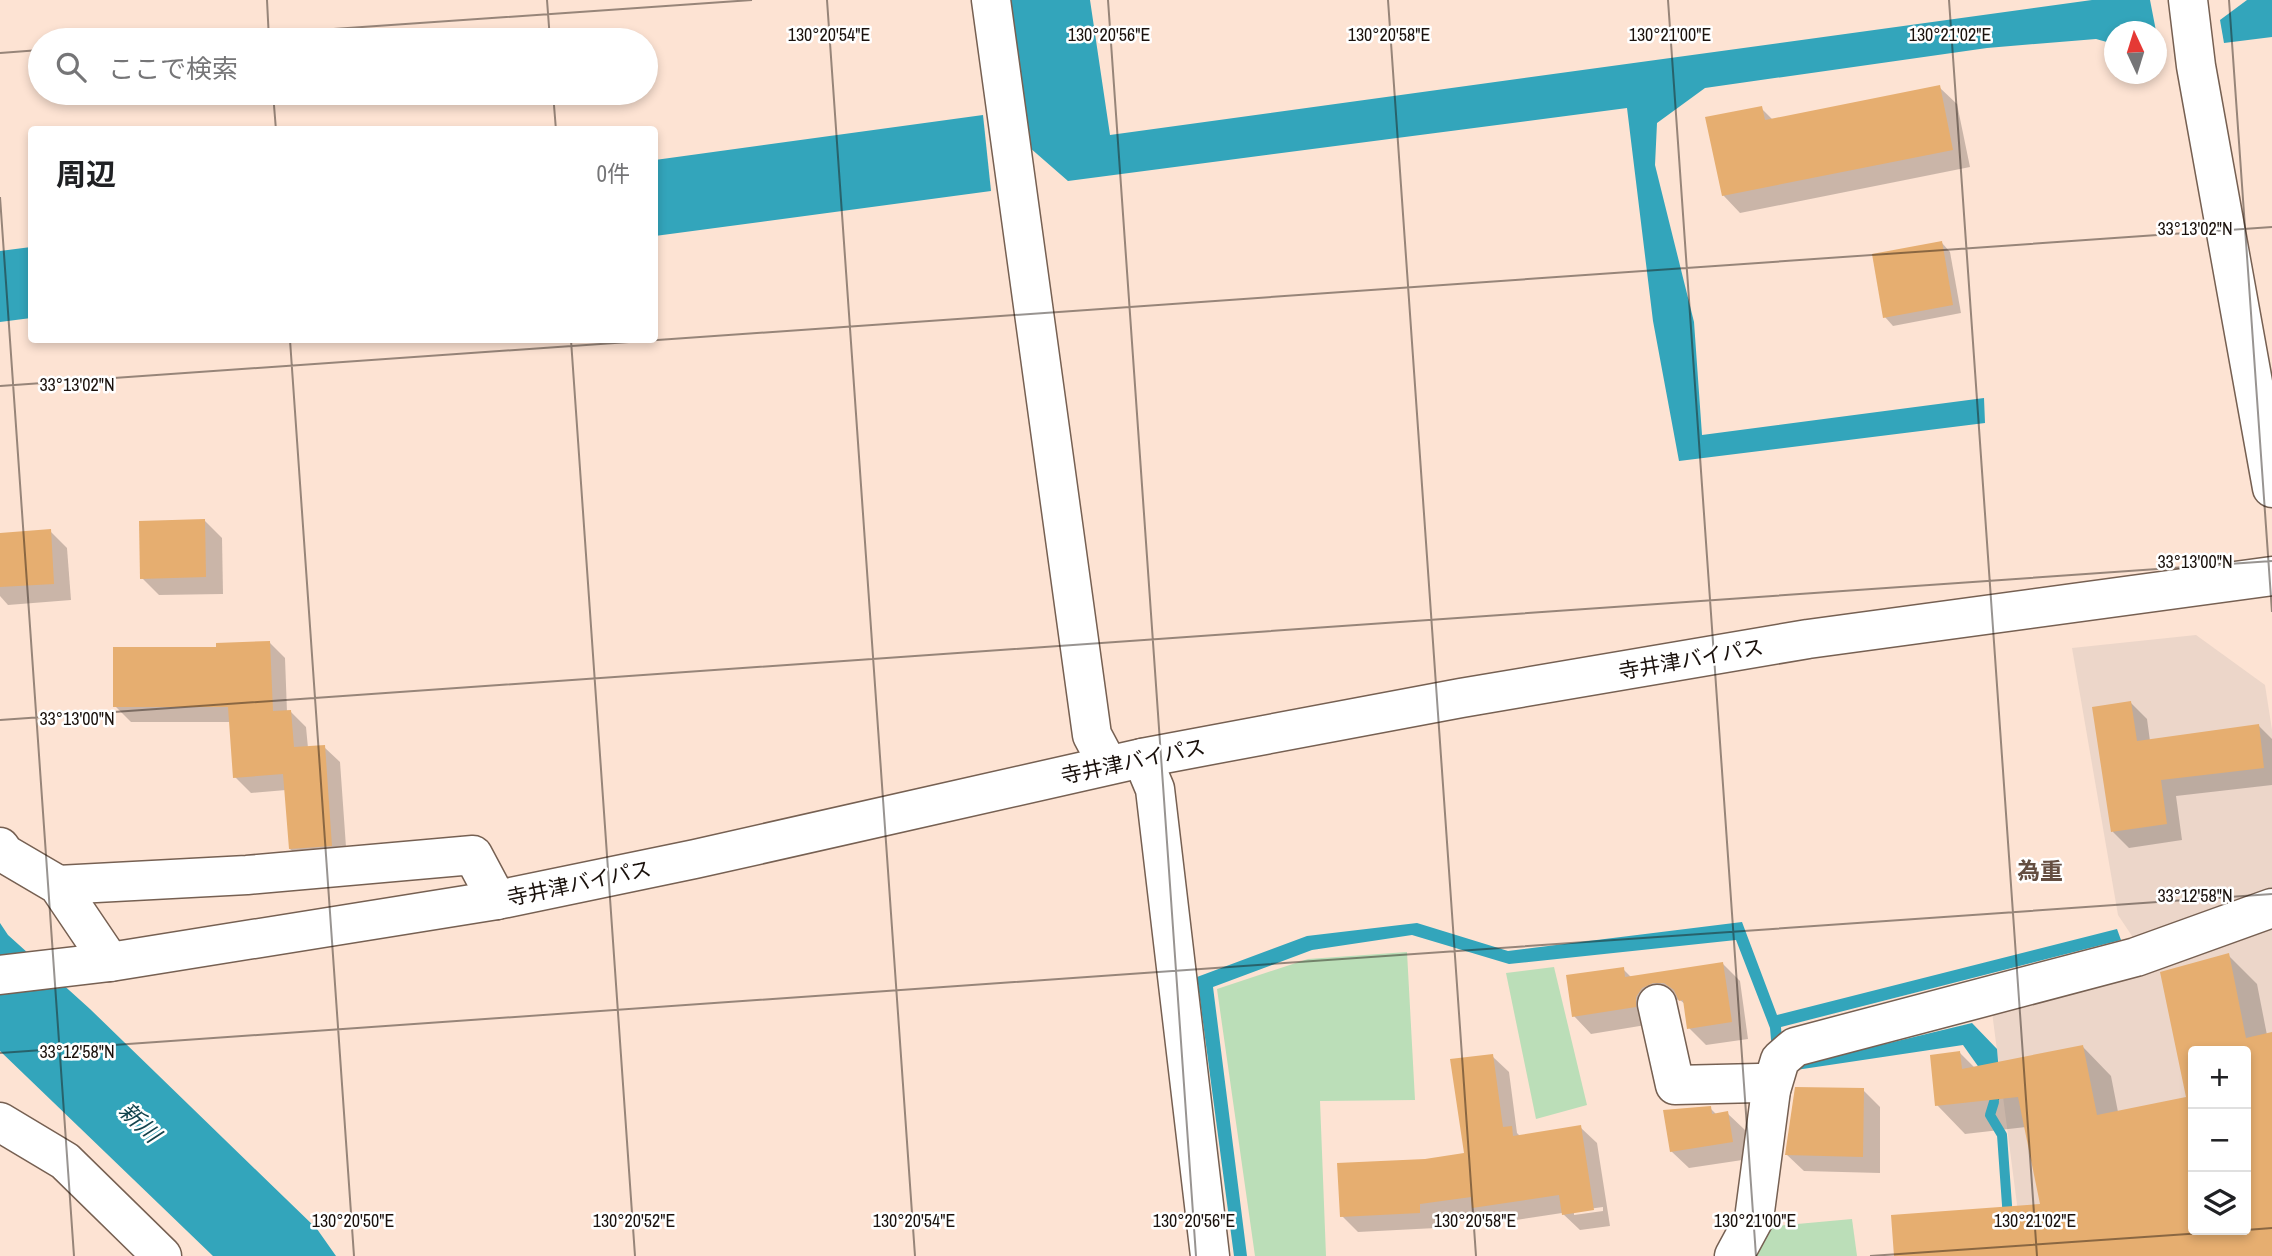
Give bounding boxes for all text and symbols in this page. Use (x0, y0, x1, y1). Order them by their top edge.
north arrow (2104, 21, 2167, 84)
text: 130°20'54"E (788, 22, 870, 47)
text: 130°20'56"E (1068, 22, 1150, 47)
text: 130°20'58"E (1348, 22, 1430, 47)
text: 130°21'00"E (1629, 22, 1711, 47)
text: 130°21'02"E (1909, 22, 1991, 47)
search box (28, 28, 658, 105)
icon: search (52, 48, 90, 86)
text: ここで検索 (108, 51, 238, 86)
text: 周辺 (56, 154, 116, 194)
text: 0件 (597, 158, 630, 189)
text: 33°13'02"N (2157, 216, 2233, 241)
text: 33°13'02"N (39, 372, 115, 397)
text: 33°13'00"N (2157, 549, 2233, 574)
street label: 寺井津バイパス (1616, 632, 1766, 686)
text: 33°13'00"N (39, 706, 115, 731)
street label: 寺井津バイパス (1058, 732, 1208, 790)
street label: 寺井津バイパス (504, 854, 654, 912)
district label: 為重 (2017, 855, 2063, 886)
text: 33°12'58"N (2157, 883, 2233, 908)
text: 33°12'58"N (39, 1039, 115, 1064)
map controls (2188, 1046, 2251, 1235)
button: + (2188, 1046, 2251, 1109)
water label: 新川 (113, 1095, 170, 1151)
button: − (2188, 1109, 2251, 1172)
button: layers (2188, 1172, 2251, 1235)
text: 130°20'50"E (312, 1208, 394, 1233)
text: 130°20'52"E (593, 1208, 675, 1233)
text: 130°20'54"E (873, 1208, 955, 1233)
text: 130°20'56"E (1153, 1208, 1235, 1233)
text: 130°20'58"E (1434, 1208, 1516, 1233)
text: 130°21'00"E (1714, 1208, 1796, 1233)
text: 130°21'02"E (1994, 1208, 2076, 1233)

